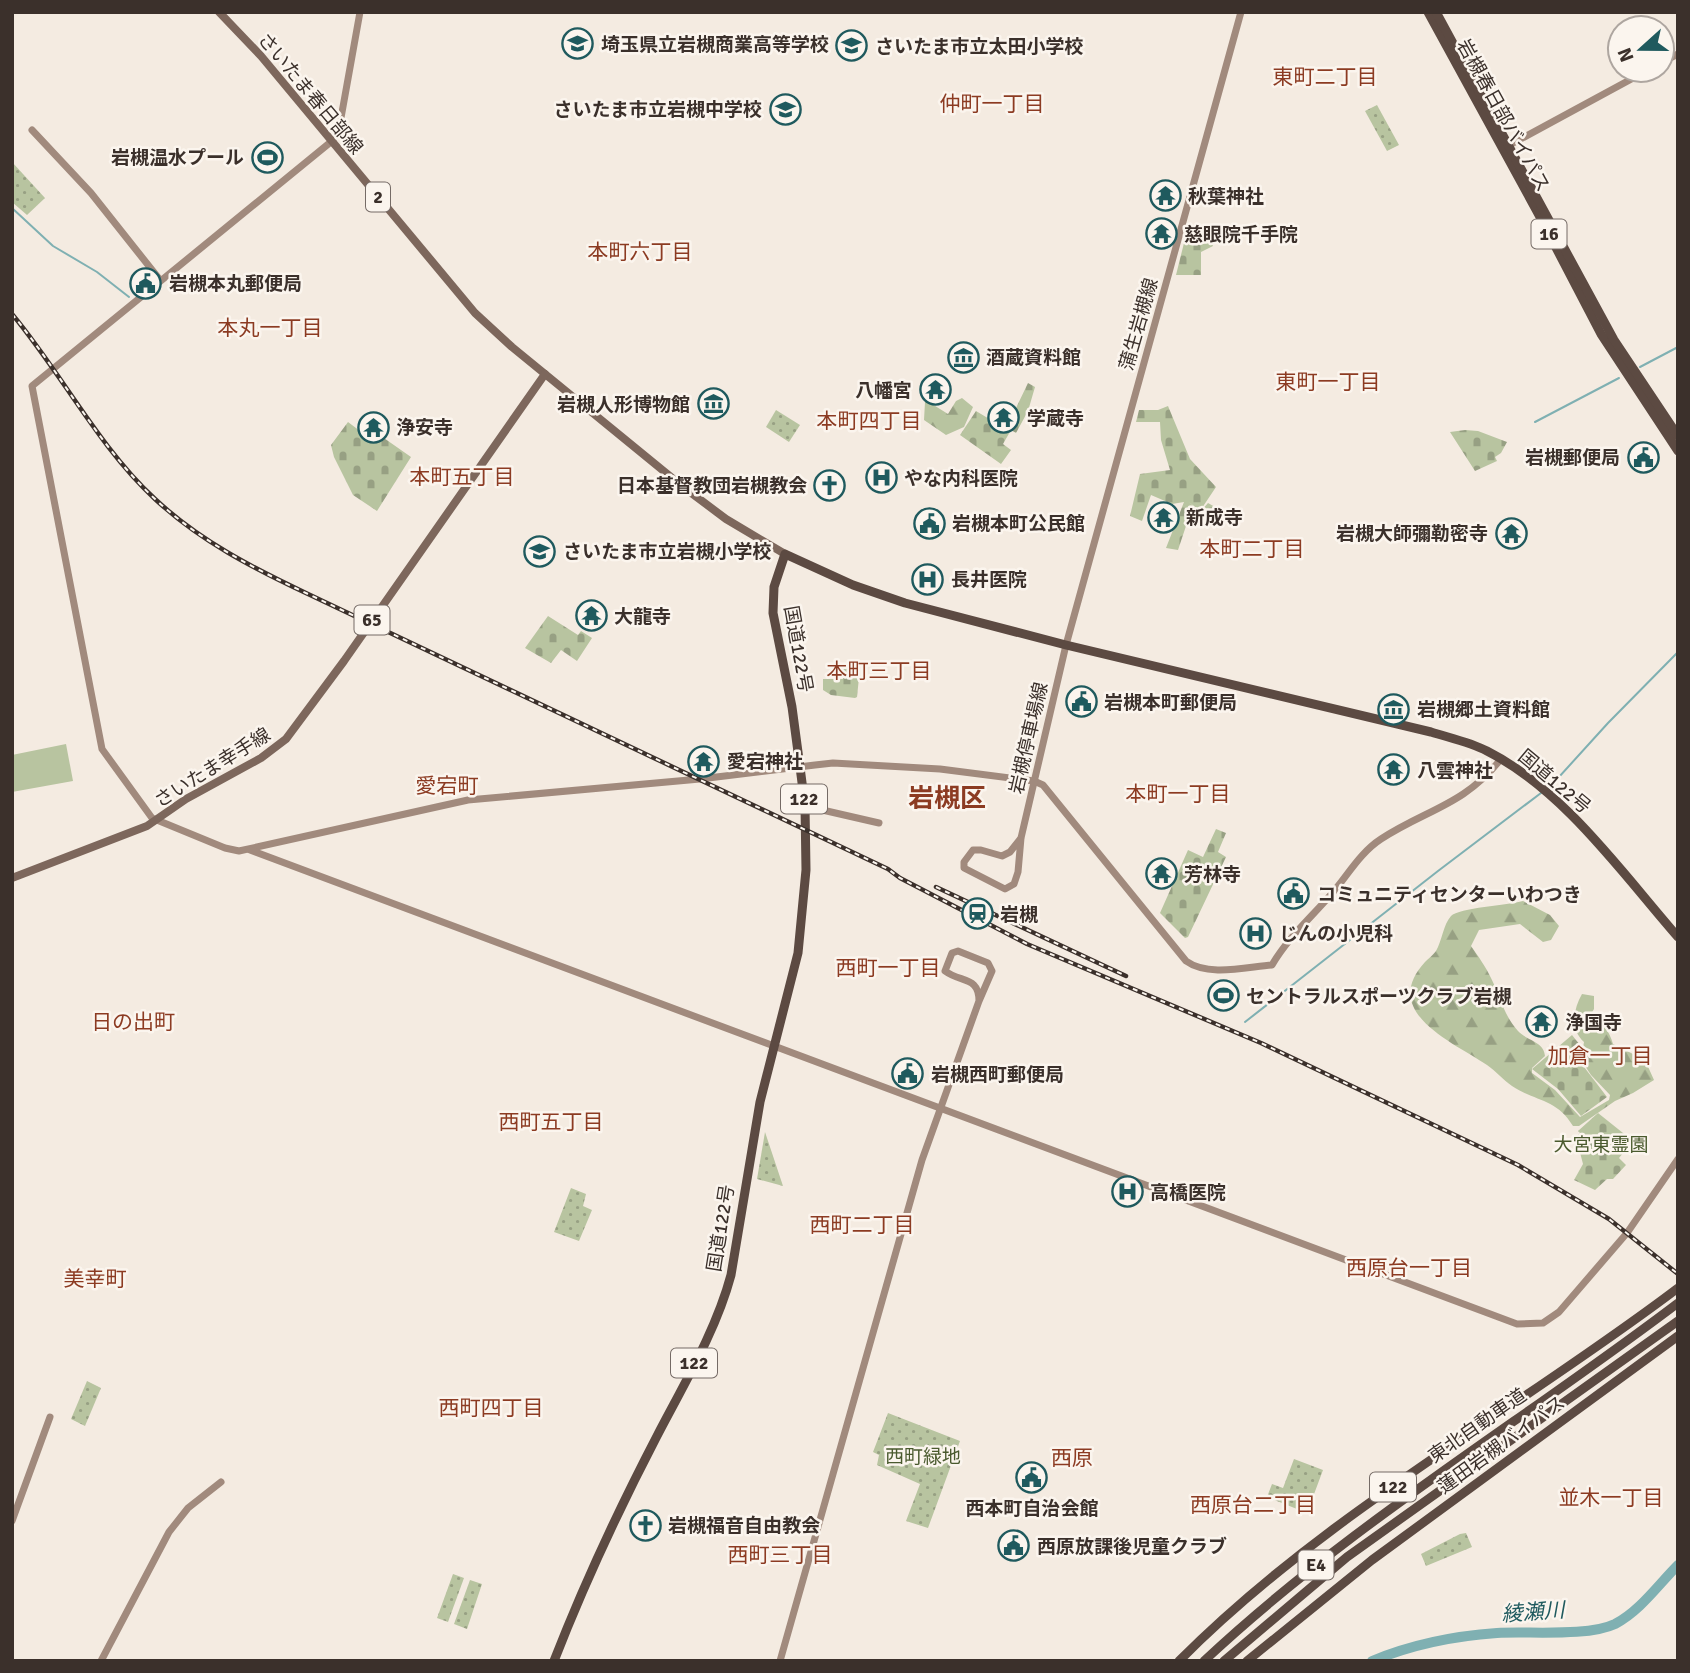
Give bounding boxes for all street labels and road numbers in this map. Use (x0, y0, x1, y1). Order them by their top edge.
street label: さいたま春日部線 (252, 28, 368, 159)
street label: 岩槻春日部バイパス (1451, 35, 1555, 196)
road number: 2 (366, 182, 390, 212)
road number: 16 (1532, 220, 1566, 248)
street label: 蒲生岩槻線 (1114, 275, 1164, 373)
street label: 国道122号 (779, 604, 817, 694)
road number: 65 (354, 606, 390, 634)
street label: 岩槻停車場線 (1004, 680, 1053, 796)
street label: さいたま幸手線 (150, 723, 275, 813)
street label: 国道122号 (1513, 744, 1596, 819)
road number: 122 (781, 784, 827, 814)
street label: 国道122号 (702, 1183, 740, 1273)
road number: 122 (671, 1348, 717, 1378)
street label: 東北自動車道 (1424, 1383, 1531, 1468)
street label: 蓮田岩槻バイパス (1433, 1391, 1570, 1499)
road number: 122 (1370, 1472, 1416, 1502)
road number: E4 (1298, 1550, 1334, 1580)

